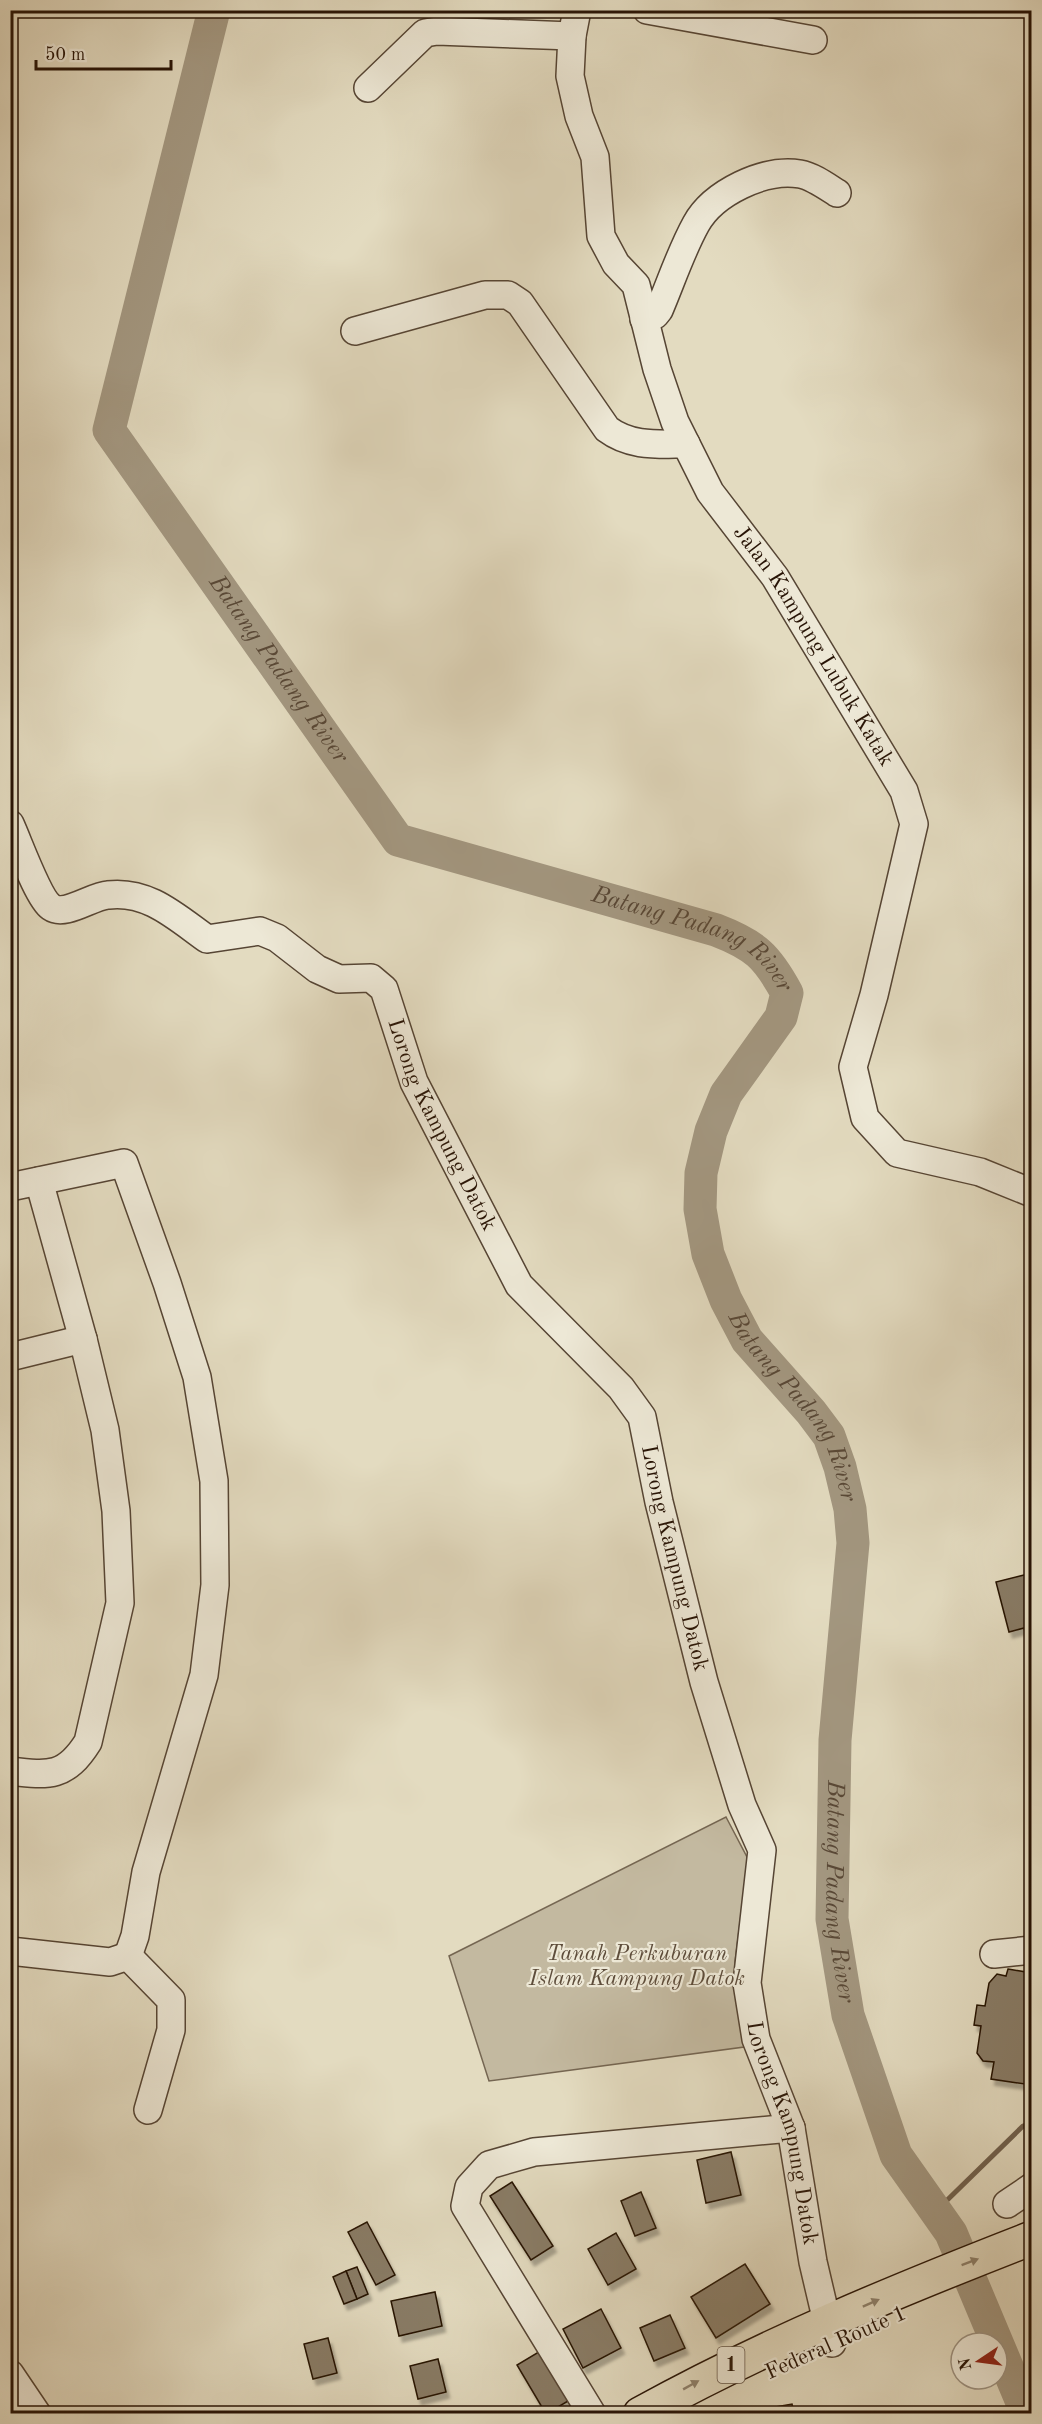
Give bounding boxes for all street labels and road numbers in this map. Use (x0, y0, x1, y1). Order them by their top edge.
street label: Jalan Kampung Lubuk Katak (729, 521, 897, 770)
street label: Lorong Kampung Datok (383, 1016, 500, 1234)
street label: Lorong Kampung Datok (637, 1443, 712, 1673)
street label: Lorong Kampung Datok (742, 2020, 821, 2247)
street label: Federal Route 1 (762, 2302, 910, 2384)
road number: 1 (718, 2347, 744, 2383)

